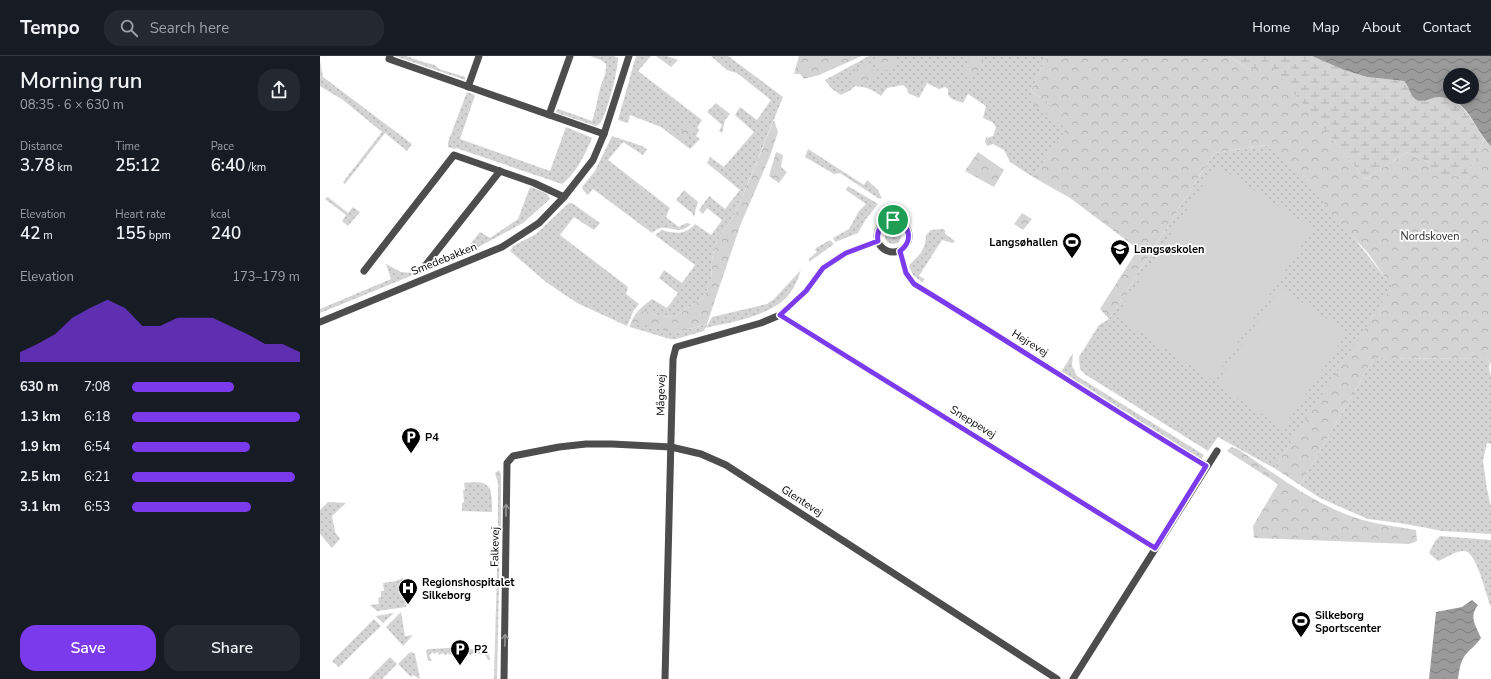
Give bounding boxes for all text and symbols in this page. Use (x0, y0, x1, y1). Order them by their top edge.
search box (104, 10, 384, 46)
text: Tempo (20, 15, 80, 41)
icon: search (118, 17, 140, 39)
text: Search here (150, 18, 229, 38)
text: Home (1252, 18, 1290, 37)
text: Map (1312, 18, 1340, 37)
text: About (1362, 18, 1401, 37)
text: Contact (1423, 18, 1471, 37)
text: Morning run (20, 66, 143, 96)
map controls (1443, 68, 1479, 104)
button: layers (1443, 68, 1479, 104)
button: share (258, 69, 300, 111)
text: 08:35 · 6 × 630 m (20, 96, 124, 114)
text: Distance (20, 139, 63, 154)
text: Time (115, 139, 140, 154)
text: Pace (211, 139, 234, 154)
text: 3.78 (20, 154, 55, 177)
text: 25:12 (115, 154, 160, 177)
text: 6:40 (211, 154, 245, 177)
text: km (55, 160, 72, 175)
text: /km (245, 160, 266, 175)
pin (876, 203, 910, 237)
text: Elevation (20, 207, 66, 222)
text: Heart rate (115, 207, 166, 222)
text: kcal (211, 207, 230, 222)
icon: arrive (882, 209, 904, 231)
text: 42 (20, 222, 40, 245)
text: 155 (115, 222, 146, 245)
text: 240 (211, 222, 241, 245)
text: m (40, 228, 53, 243)
text: bpm (146, 228, 171, 243)
park label: Nordskoven (1401, 229, 1459, 244)
sports icon: Langsøhallen (1061, 231, 1083, 259)
place label: Langsøhallen (989, 235, 1058, 250)
school or university icon: Langsøskolen (1109, 238, 1131, 266)
street label: Smedebakken (409, 239, 479, 279)
place label: Langsøskolen (1134, 242, 1204, 257)
text: Elevation (20, 268, 74, 286)
text: 173–179 m (232, 268, 300, 286)
street label: Hejrevej (1009, 326, 1051, 360)
street label: Mågevej (653, 374, 669, 416)
text: 630 m (20, 378, 58, 396)
text: 7:08 (84, 378, 110, 396)
street label: Sneppevej (947, 402, 999, 442)
text: 1.3 km (20, 408, 61, 426)
text: 6:18 (84, 408, 110, 426)
parking icon: P4 (400, 426, 422, 454)
place label: P4 (425, 430, 439, 445)
text: 1.9 km (20, 438, 61, 456)
text: 6:54 (84, 438, 110, 456)
text: 2.5 km (20, 468, 61, 486)
text: 6:21 (84, 468, 110, 486)
street label: Glentevej (778, 482, 826, 520)
text: 3.1 km (20, 498, 61, 516)
text: 6:53 (84, 498, 110, 516)
one-way arrow (502, 504, 510, 517)
street label: Falkevej (487, 527, 503, 567)
place label: Regionshospitalet Silkeborg (422, 575, 515, 603)
hospital icon: Regionshospitalet Silkeborg (397, 577, 419, 605)
place label: Silkeborg Sportscenter (1315, 608, 1382, 636)
sports icon: Silkeborg Sportscenter (1290, 610, 1312, 638)
button: Save (20, 625, 156, 671)
button: Share (164, 625, 300, 671)
one-way arrow (501, 634, 508, 647)
parking icon: P2 (449, 638, 471, 666)
place label: P2 (474, 642, 488, 657)

